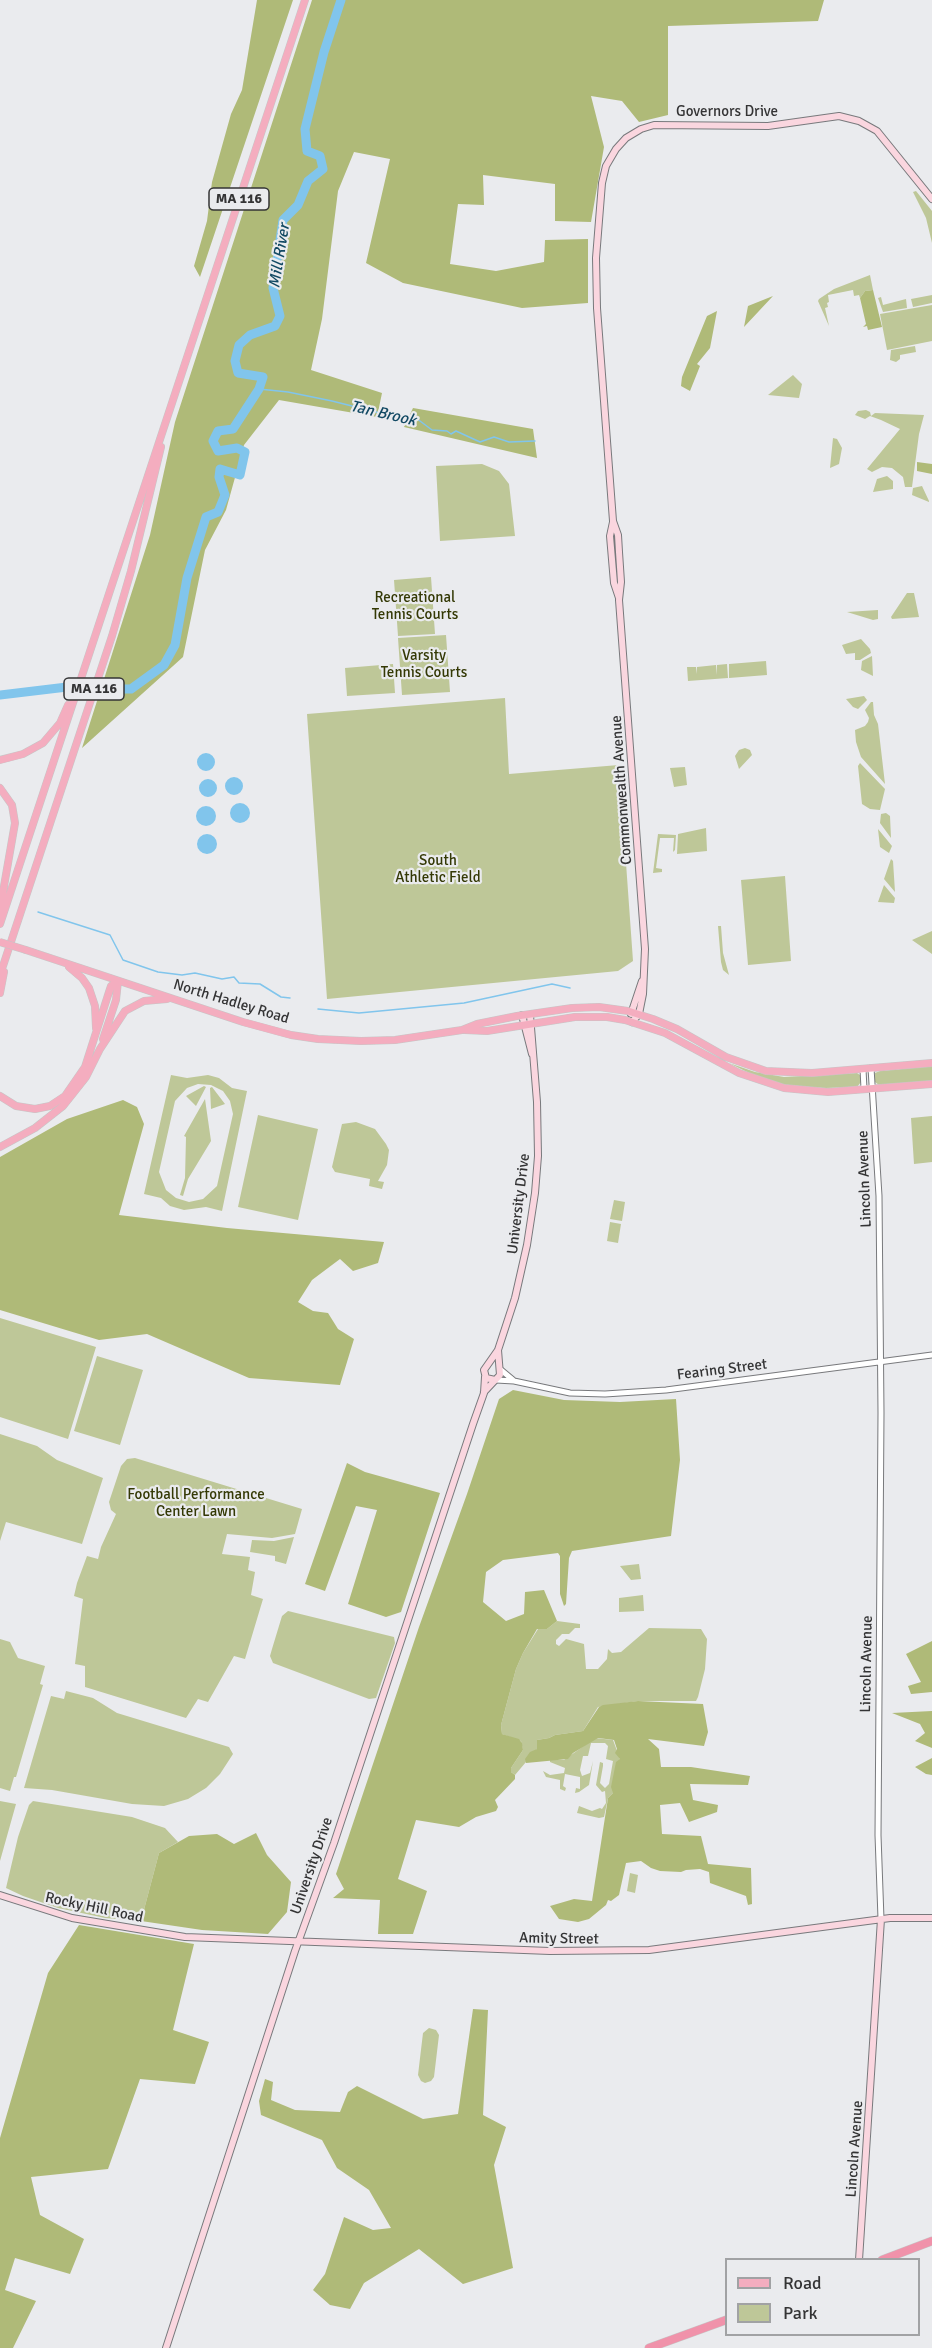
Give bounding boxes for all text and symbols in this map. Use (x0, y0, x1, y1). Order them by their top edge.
street label: Governors Drive (676, 103, 778, 121)
road number: MA 116 (209, 188, 269, 210)
water label: Mill River (265, 223, 295, 289)
water label: Tan Brook (348, 397, 418, 431)
park label: Recreational Tennis Courts (372, 589, 458, 624)
park label: Varsity Tennis Courts (381, 647, 467, 682)
road number: MA 116 (64, 678, 124, 700)
street label: Commonwealth Avenue (608, 715, 636, 865)
park label: South Athletic Field (395, 852, 481, 887)
street label: North Hadley Road (171, 976, 291, 1028)
street label: Lincoln Avenue (854, 1130, 876, 1228)
street label: University Drive (504, 1153, 534, 1255)
street label: Fearing Street (676, 1356, 768, 1384)
park label: Football Performance Center Lawn (127, 1486, 265, 1521)
street label: Lincoln Avenue (857, 1615, 877, 1713)
street label: University Drive (287, 1815, 337, 1917)
street label: Rocky Hill Road (43, 1889, 145, 1927)
street label: Amity Street (519, 1929, 599, 1949)
street label: Lincoln Avenue (843, 2100, 867, 2198)
legend (725, 2258, 920, 2336)
text: Road (783, 2272, 822, 2294)
text: Park (783, 2302, 818, 2324)

